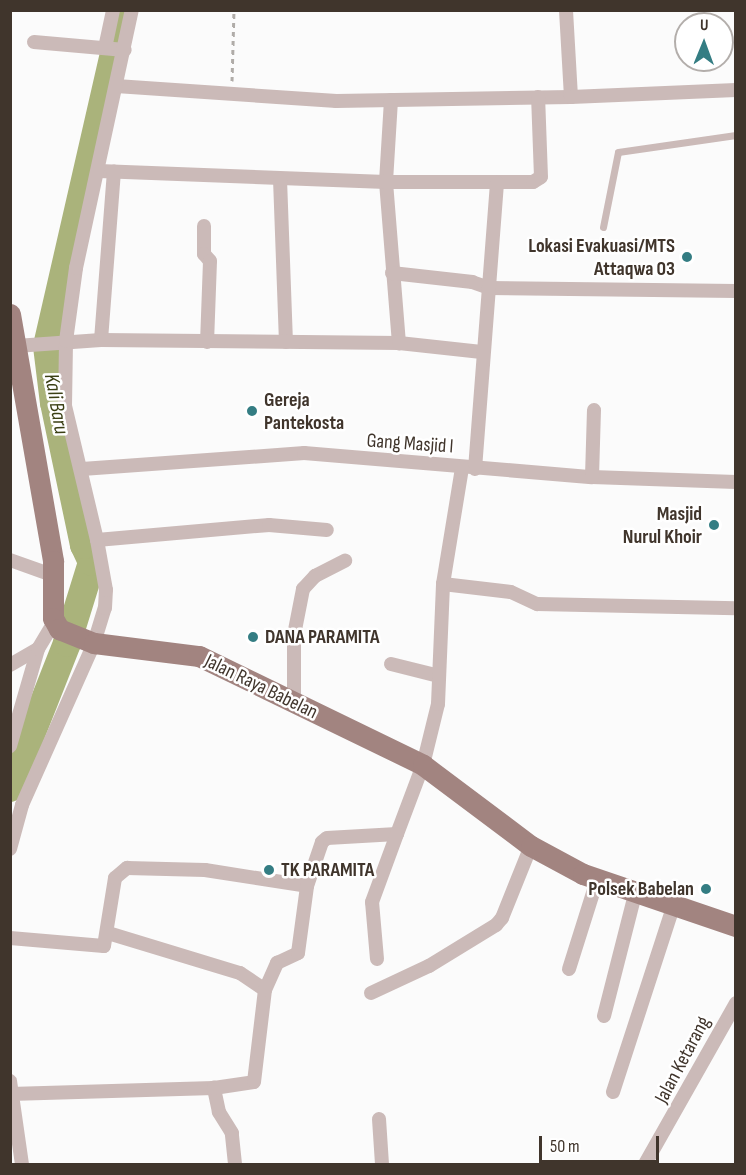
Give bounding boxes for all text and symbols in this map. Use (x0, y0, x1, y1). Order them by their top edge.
north arrow (674, 12, 734, 72)
text: U (700, 16, 709, 35)
place label: Lokasi Evakuasi/MTS Attaqwa 03 (528, 234, 675, 281)
marker: Lokasi Evakuasi/MTS Attaqwa 03 (680, 250, 694, 264)
water label: Kali Baru (38, 372, 74, 436)
place label: Gereja Pantekosta (264, 388, 344, 435)
marker: Gereja Pantekosta (245, 404, 259, 418)
street label: Gang Masjid I (366, 429, 454, 459)
place label: Masjid Nurul Khoir (623, 502, 702, 549)
marker: Masjid Nurul Khoir (707, 518, 721, 532)
place label: DANA PARAMITA (265, 625, 380, 649)
marker: DANA PARAMITA (246, 630, 260, 644)
street label: Jalan Raya Babelan (201, 649, 321, 725)
place label: TK PARAMITA (281, 858, 374, 882)
marker: TK PARAMITA (262, 863, 276, 877)
place label: Polsek Babelan (588, 877, 694, 901)
marker: Polsek Babelan (699, 882, 713, 896)
street label: Jalan Ketarang (650, 1012, 716, 1108)
scale bar (542, 1124, 662, 1162)
text: 50 m (550, 1136, 580, 1157)

